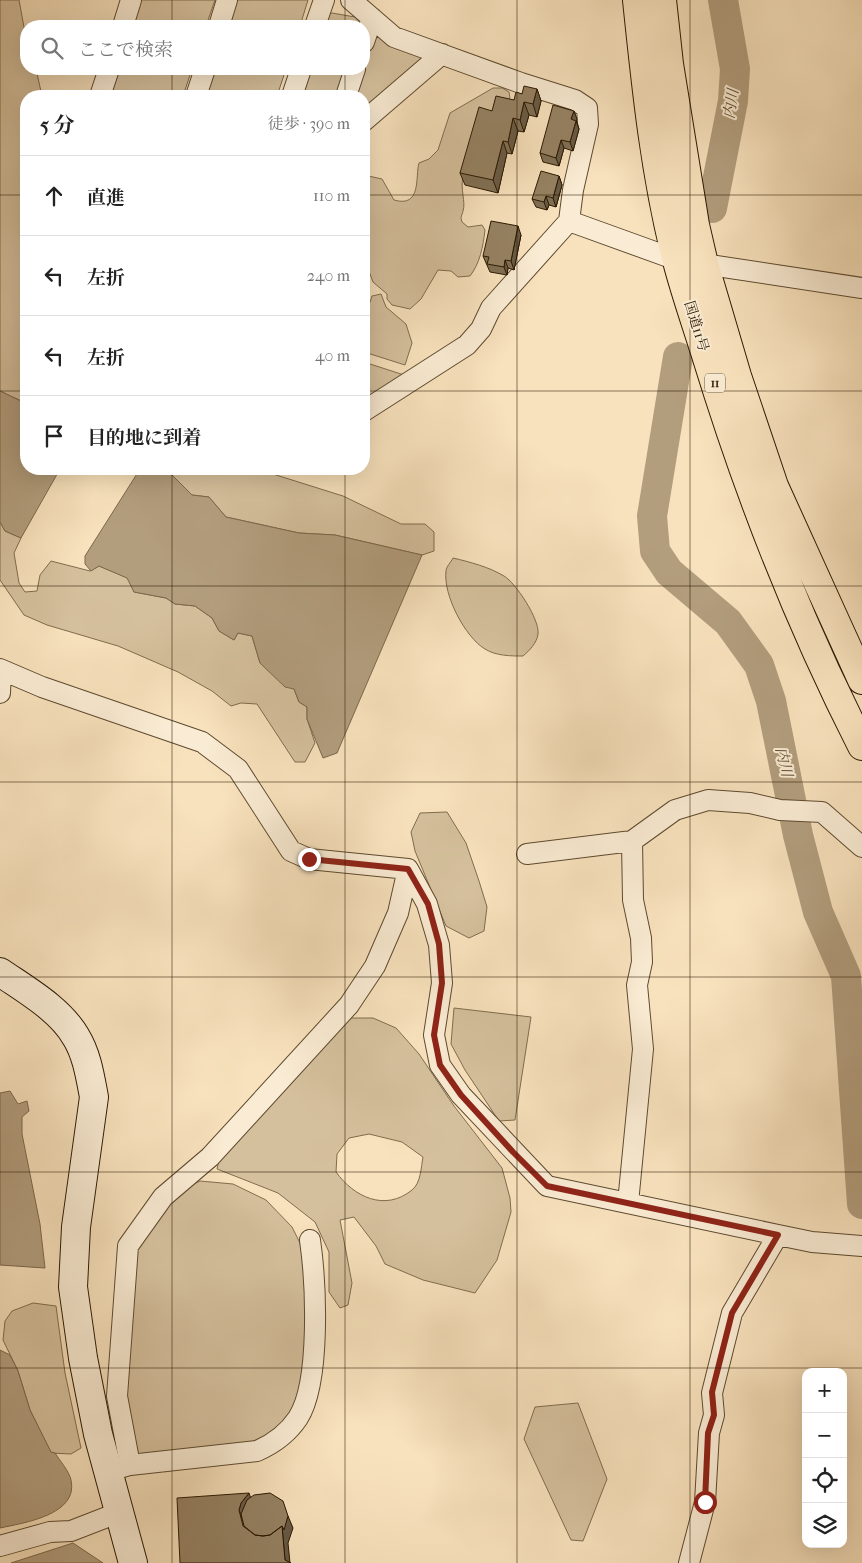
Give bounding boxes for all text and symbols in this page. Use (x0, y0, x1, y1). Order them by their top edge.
search box (20, 20, 370, 75)
icon: search (38, 34, 66, 62)
text: ここで検索 (78, 39, 173, 61)
water label: 内川 (720, 86, 742, 120)
text: 5 分 (40, 113, 75, 137)
text: 徒歩 · 390 m (267, 114, 350, 133)
icon: ahead (40, 182, 68, 210)
text: 110 m (313, 186, 350, 205)
text: 直進 (87, 187, 125, 209)
icon: left (40, 262, 68, 290)
text: 240 m (307, 266, 350, 285)
text: 左折 (87, 267, 125, 289)
street label: 国道11号 (681, 299, 712, 353)
icon: left (40, 342, 68, 370)
text: 40 m (315, 346, 350, 365)
text: 左折 (87, 347, 125, 369)
road number: 11 (705, 373, 725, 392)
icon: arrive (40, 422, 68, 450)
text: 目的地に到着 (87, 427, 201, 449)
water label: 内川 (772, 745, 797, 781)
route end (298, 848, 321, 871)
map controls (802, 1368, 847, 1548)
button: + (802, 1368, 847, 1413)
button: − (802, 1413, 847, 1458)
button: locate (802, 1458, 847, 1503)
route start (694, 1491, 717, 1514)
button: layers (802, 1503, 847, 1548)

